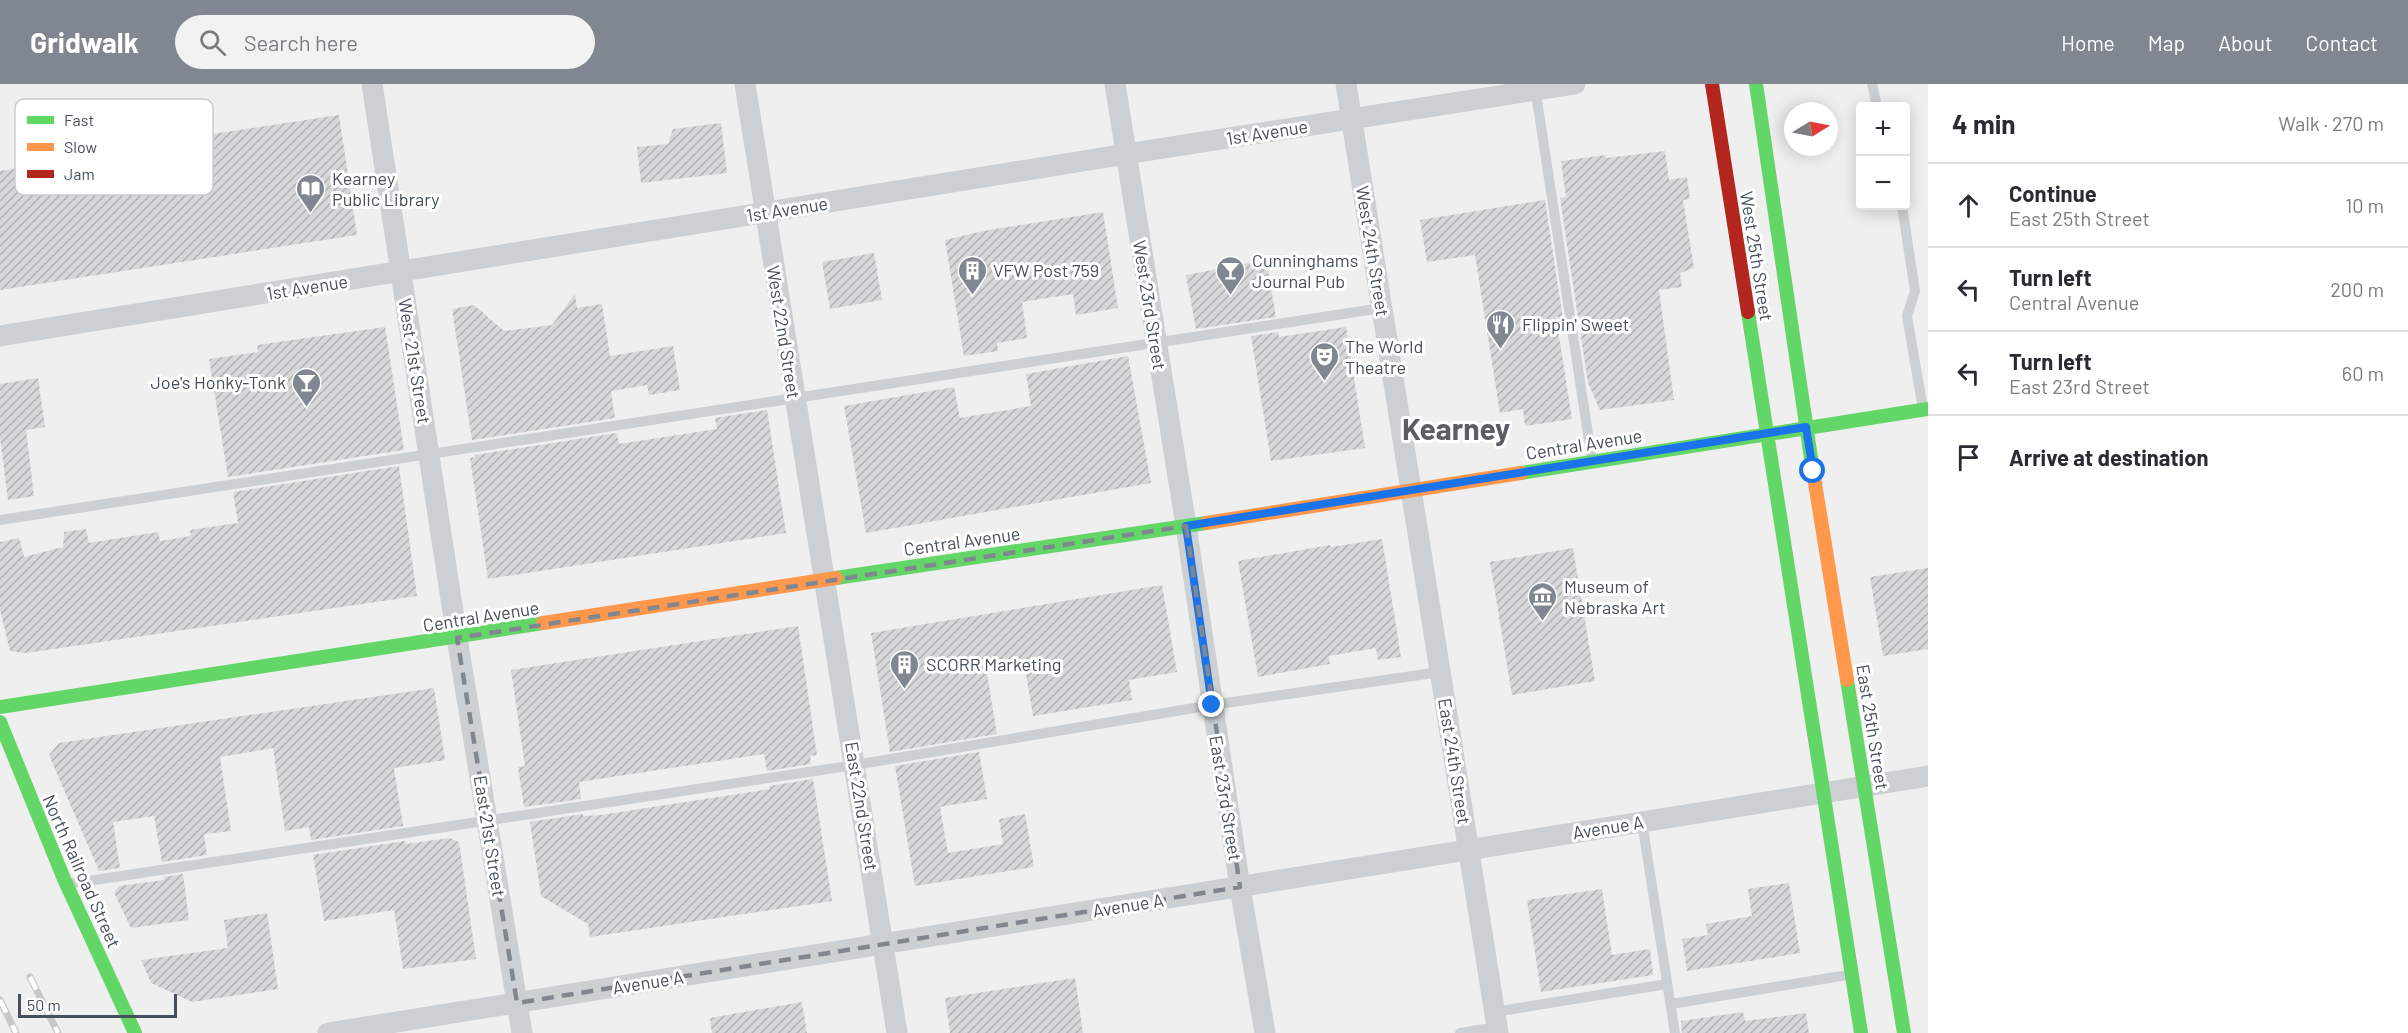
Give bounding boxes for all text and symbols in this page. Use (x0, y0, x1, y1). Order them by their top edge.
search box (175, 15, 595, 69)
text: Gridwalk (30, 25, 139, 59)
icon: search (196, 26, 229, 59)
text: Search here (244, 29, 358, 55)
text: Home (2061, 30, 2115, 55)
text: Map (2148, 30, 2185, 55)
text: About (2218, 30, 2273, 55)
text: Contact (2306, 30, 2378, 55)
legend (15, 99, 213, 195)
north arrow (1784, 102, 1838, 156)
map controls (1856, 102, 1910, 210)
button: + (1856, 102, 1910, 156)
text: 4 min (1952, 108, 2016, 139)
text: Fast (64, 110, 94, 129)
text: Walk · 270 m (2278, 111, 2384, 135)
street label: 1st Avenue (1225, 115, 1309, 149)
text: Slow (64, 137, 97, 156)
button: − (1856, 156, 1910, 210)
text: Jam (64, 164, 95, 183)
place label: Kearney Public Library (332, 167, 440, 210)
library icon: Kearney Public Library (295, 172, 327, 214)
text: Continue (2009, 180, 2097, 206)
street label: West 24th Street (1352, 184, 1394, 318)
icon: ahead (1952, 189, 1985, 222)
street label: West 25th Street (1736, 190, 1778, 322)
street label: 1st Avenue (745, 192, 829, 226)
text: 10 m (2345, 193, 2384, 217)
text: East 25th Street (2009, 206, 2150, 230)
street label: West 23rd Street (1129, 239, 1171, 371)
place label: Cunninghams Journal Pub (1252, 249, 1358, 292)
building icon: VFW Post 759 (956, 254, 988, 296)
bar icon: Cunninghams Journal Pub (1215, 254, 1247, 296)
place label: VFW Post 759 (993, 259, 1099, 281)
street label: West 22nd Street (763, 264, 805, 400)
text: Turn left (2009, 264, 2092, 290)
street label: 1st Avenue (265, 270, 349, 304)
icon: left (1952, 273, 1985, 306)
text: 200 m (2330, 277, 2384, 301)
text: Central Avenue (2009, 290, 2139, 314)
street label: West 21st Street (394, 297, 436, 425)
restaurant icon: Flippin' Sweet (1485, 308, 1517, 350)
place label: Flippin' Sweet (1522, 313, 1629, 335)
place label: The World Theatre (1345, 335, 1423, 378)
theatre icon: The World Theatre (1308, 340, 1340, 382)
text: Turn left (2009, 348, 2092, 374)
icon: left (1952, 357, 1985, 390)
text: 60 m (2342, 361, 2384, 385)
bar icon: Joe's Honky-Tonk (291, 366, 323, 408)
place label: Joe's Honky-Tonk (150, 371, 286, 393)
text: East 23rd Street (2009, 374, 2150, 398)
district label: Kearney (1402, 410, 1510, 446)
street label: Central Avenue (1524, 424, 1644, 464)
icon: arrive (1952, 441, 1985, 474)
text: Arrive at destination (2009, 444, 2208, 470)
route start (1799, 457, 1825, 483)
street label: Central Avenue (902, 522, 1022, 560)
place label: Museum of Nebraska Art (1564, 575, 1666, 618)
museum icon: Museum of Nebraska Art (1527, 580, 1559, 622)
street label: Central Avenue (421, 596, 541, 636)
building icon: SCORR Marketing (889, 648, 921, 690)
place label: SCORR Marketing (926, 653, 1062, 675)
street label: East 25th Street (1852, 663, 1894, 791)
route end (1198, 691, 1224, 717)
street label: East 24th Street (1434, 696, 1476, 826)
street label: East 23rd Street (1205, 734, 1247, 862)
street label: East 22nd Street (841, 740, 883, 872)
street label: East 21st Street (470, 774, 510, 898)
street label: North Railroad Street (38, 791, 126, 951)
street label: Avenue A (1571, 811, 1645, 843)
street label: Avenue A (1091, 889, 1165, 921)
street label: Avenue A (611, 966, 685, 998)
scale bar (18, 991, 177, 1018)
text: 50 m (27, 995, 61, 1014)

